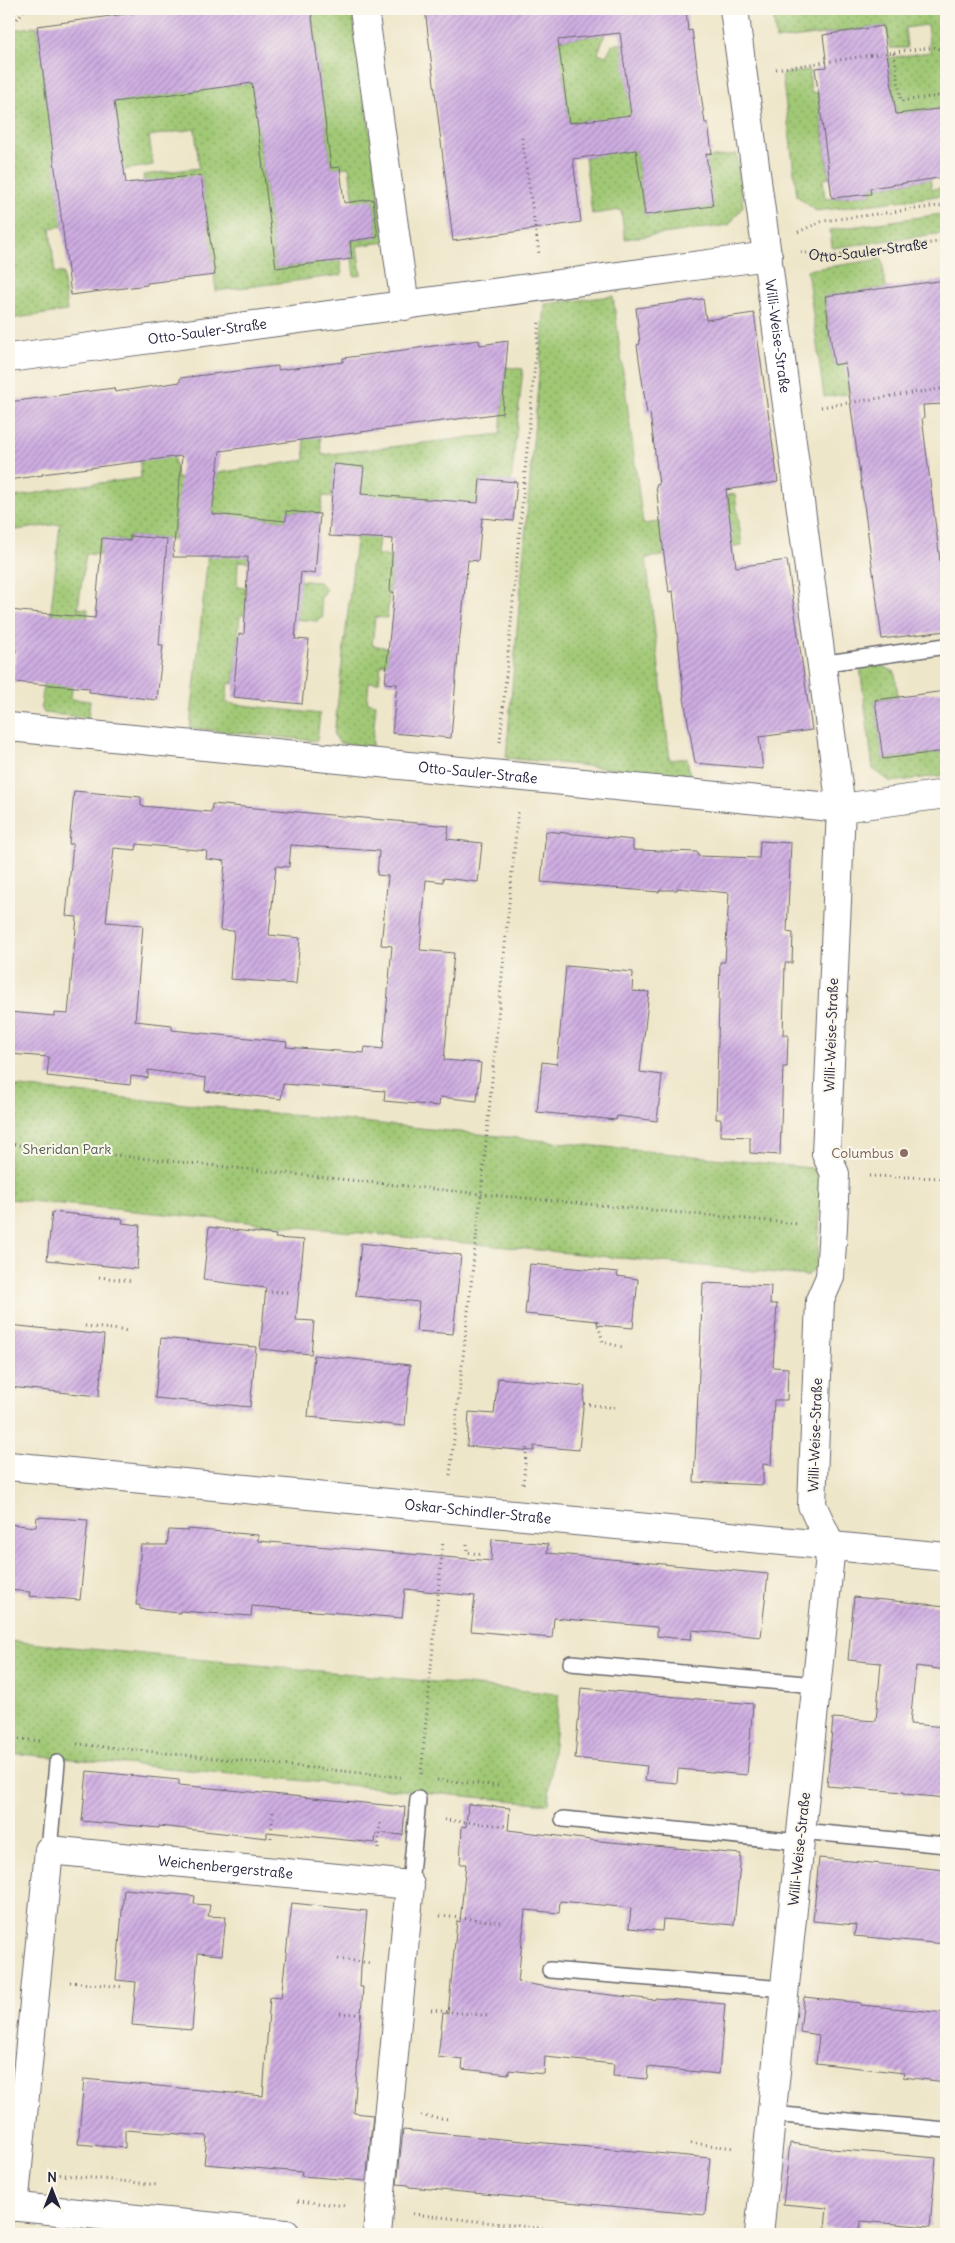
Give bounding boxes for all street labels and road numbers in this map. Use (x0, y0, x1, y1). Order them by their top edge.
street label: Otto-Sauler-Straße (807, 235, 929, 266)
street label: Willi-Weise-Straße (761, 278, 794, 394)
street label: Otto-Sauler-Straße (147, 314, 268, 348)
street label: Otto-Sauler-Straße (417, 758, 538, 787)
street label: Willi-Weise-Straße (820, 978, 842, 1092)
street label: Willi-Weise-Straße (804, 1378, 826, 1492)
street label: Oskar-Schindler-Straße (404, 1495, 552, 1528)
street label: Willi-Weise-Straße (784, 1791, 814, 1907)
street label: Weichenbergerstraße (157, 1852, 294, 1883)

